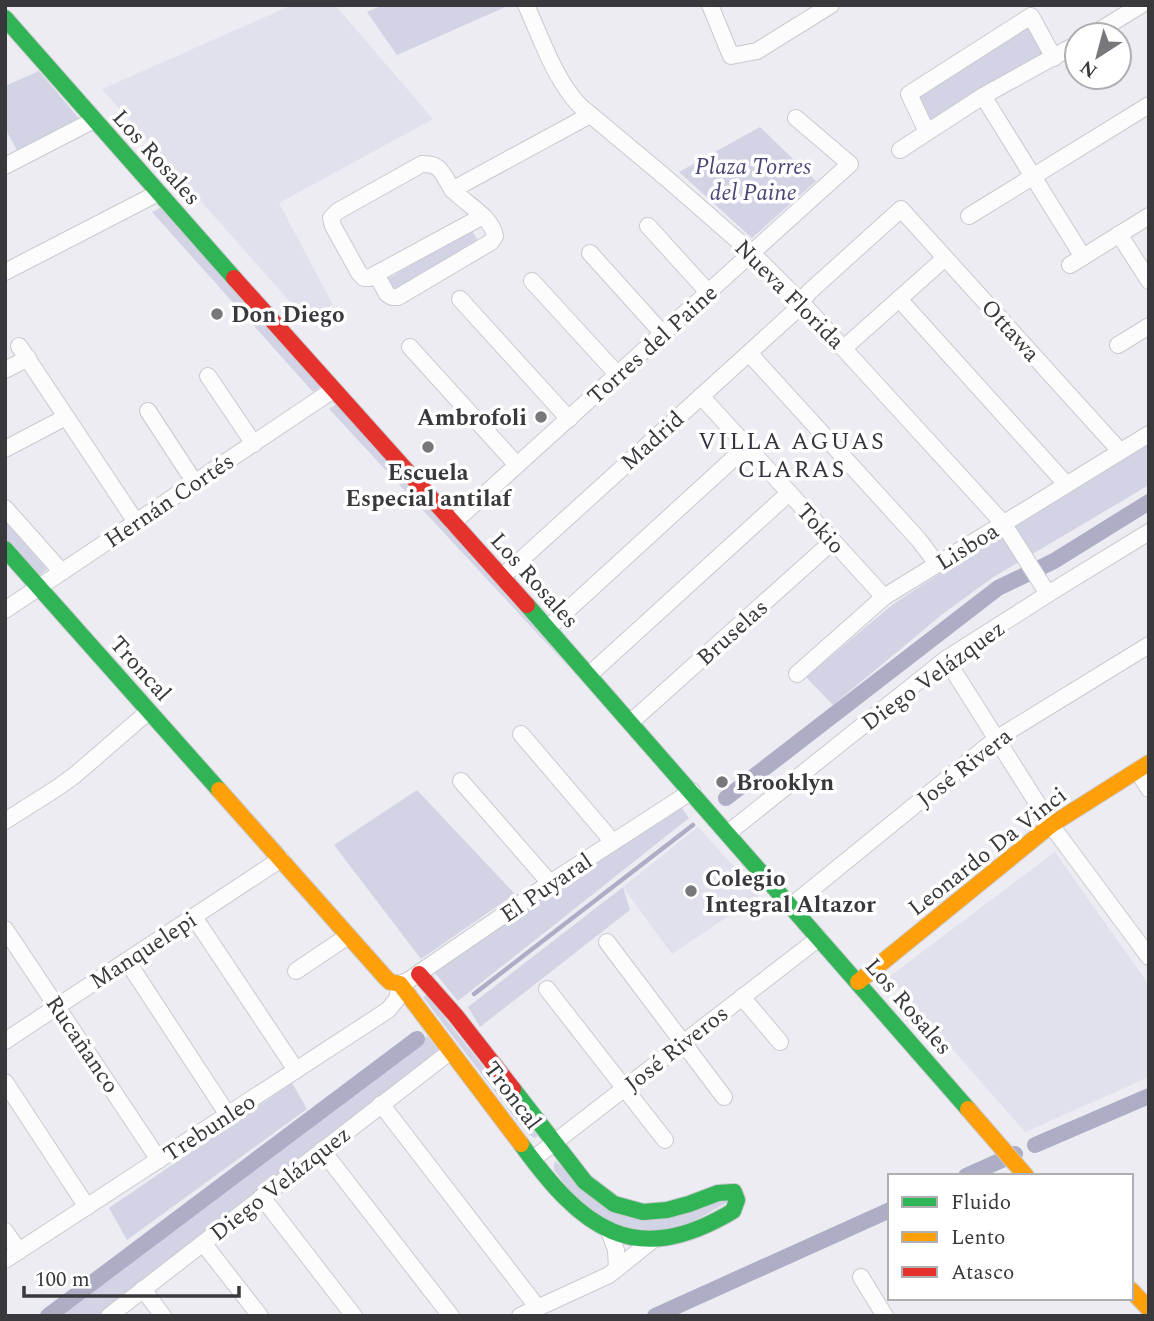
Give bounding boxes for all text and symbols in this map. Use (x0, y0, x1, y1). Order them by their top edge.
north arrow (1063, 21, 1133, 91)
text: N (1074, 52, 1104, 85)
street label: Los Rosales (103, 102, 209, 214)
park label: Plaza Torres del Paine (695, 150, 811, 211)
street label: Nueva Florida (726, 232, 852, 358)
street label: Torres del Paine (580, 277, 726, 414)
street label: Ottawa (972, 292, 1048, 370)
place label: Don Diego (231, 298, 345, 333)
marker: Don Diego (209, 306, 225, 322)
place label: Ambrofoli (417, 401, 527, 436)
street label: Madrid (613, 403, 693, 479)
marker: Ambrofoli (533, 409, 549, 425)
district label: VILLA AGUAS CLARAS (698, 424, 886, 488)
marker: Escuela Especial antilaf (420, 439, 436, 455)
street label: Hernán Cortés (98, 445, 242, 558)
place label: Escuela Especial antilaf (345, 456, 512, 517)
street label: Tokio (787, 495, 853, 563)
street label: Lisboa (930, 514, 1006, 580)
street label: Los Rosales (481, 525, 587, 637)
street label: Bruselas (689, 591, 777, 675)
street label: Diego Velázquez (855, 612, 1013, 740)
street label: Troncal (101, 628, 179, 710)
street label: José Rivera (910, 720, 1020, 817)
place label: Brooklyn (736, 766, 834, 801)
marker: Brooklyn (714, 774, 730, 790)
street label: Leonardo Da Vinci (901, 779, 1075, 926)
street label: El Puyaral (494, 844, 600, 932)
place label: Colegio Integral Altazor (705, 862, 876, 923)
marker: Colegio Integral Altazor (683, 883, 699, 899)
street label: Manquelepi (83, 903, 204, 999)
street label: Los Rosales (856, 951, 960, 1063)
street label: Rucañanco (36, 989, 128, 1101)
street label: José Riveros (617, 997, 736, 1101)
street label: Troncal (474, 1054, 549, 1138)
street label: Trebunleo (156, 1085, 263, 1171)
street label: Diego Velázquez (203, 1118, 359, 1250)
legend (888, 1174, 1133, 1300)
text: Fluido (951, 1187, 1011, 1219)
text: Lento (951, 1222, 1005, 1254)
scale bar (24, 1254, 240, 1298)
text: Atasco (951, 1257, 1014, 1289)
text: 100 m (35, 1264, 90, 1296)

